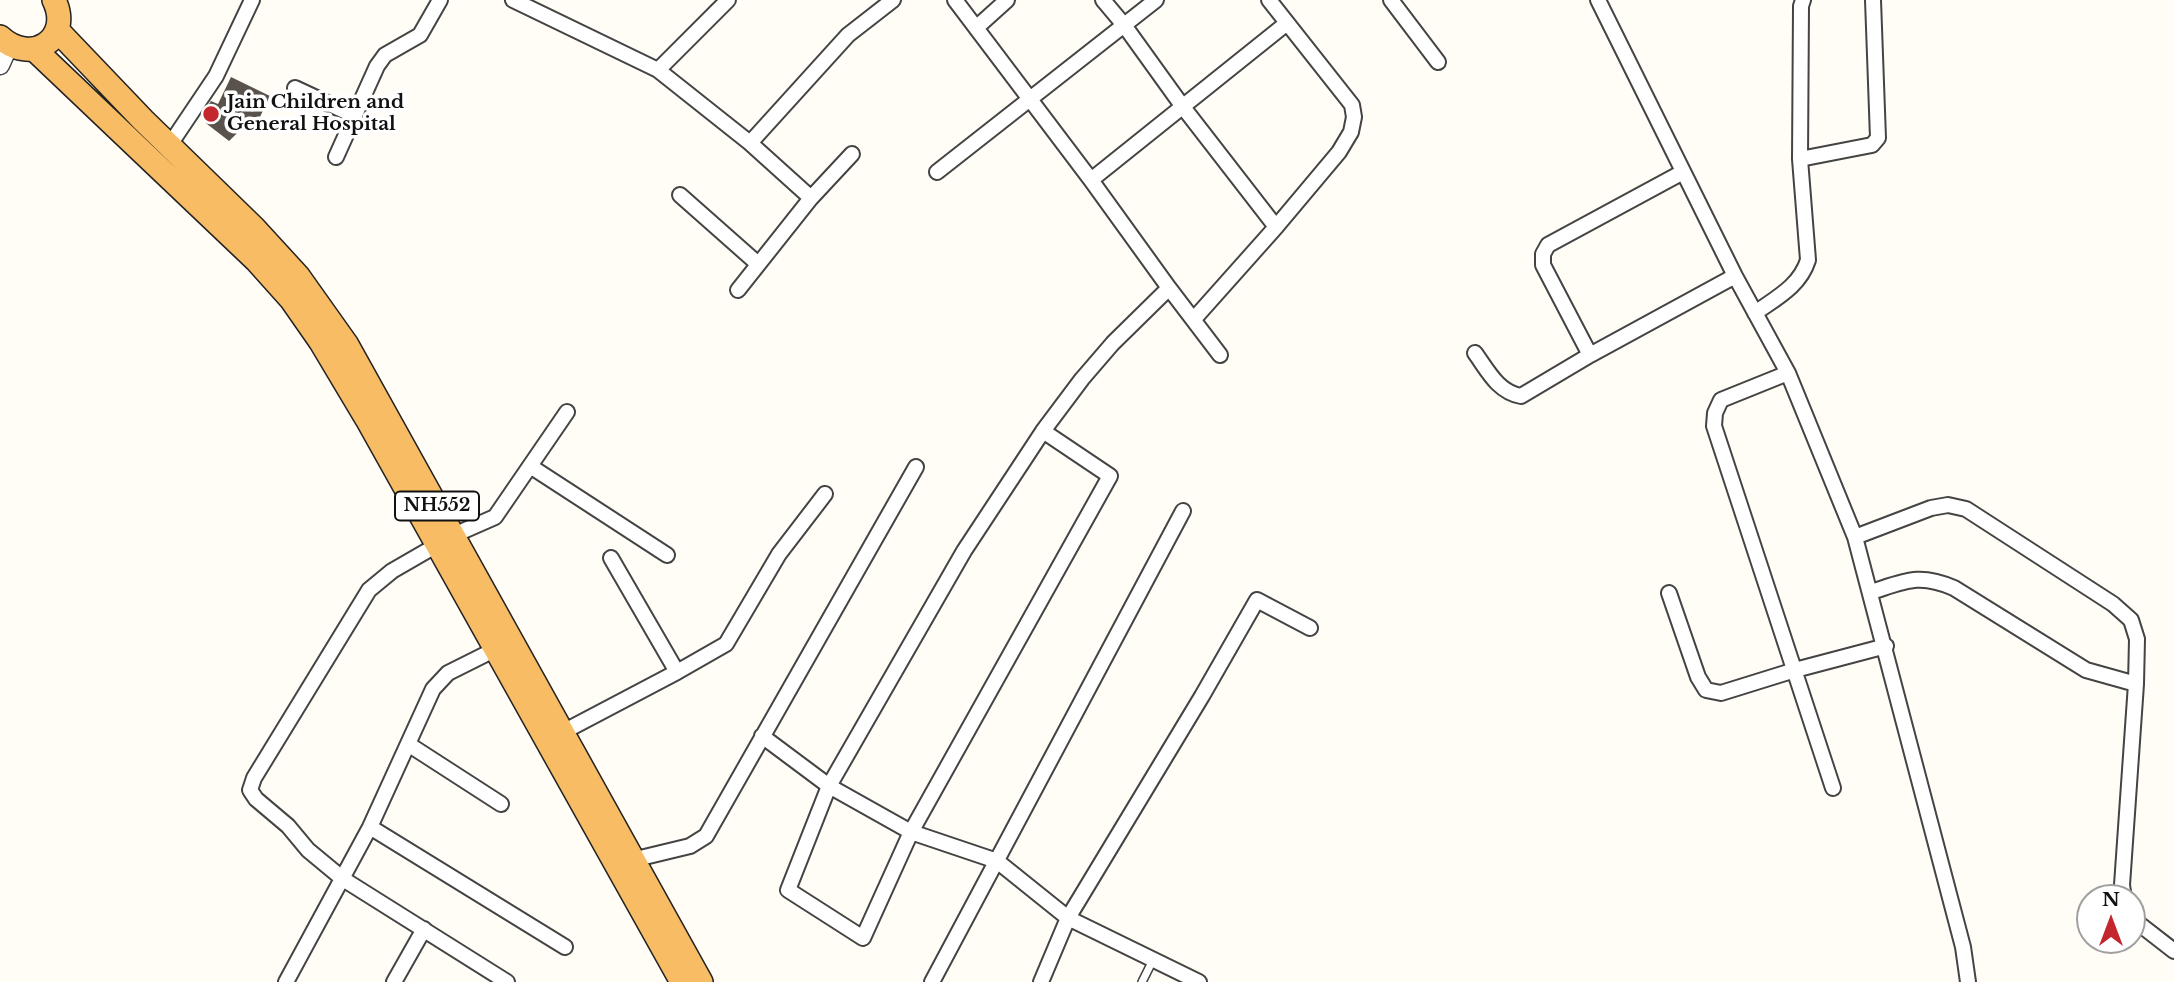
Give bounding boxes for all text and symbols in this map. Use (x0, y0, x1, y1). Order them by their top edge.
place label: Jain Children and General Hospital (227, 92, 404, 136)
marker: Jain Children and General Hospital (201, 104, 221, 124)
road number: NH552 (395, 492, 479, 520)
north arrow (2076, 884, 2146, 954)
text: N (2102, 888, 2120, 911)

